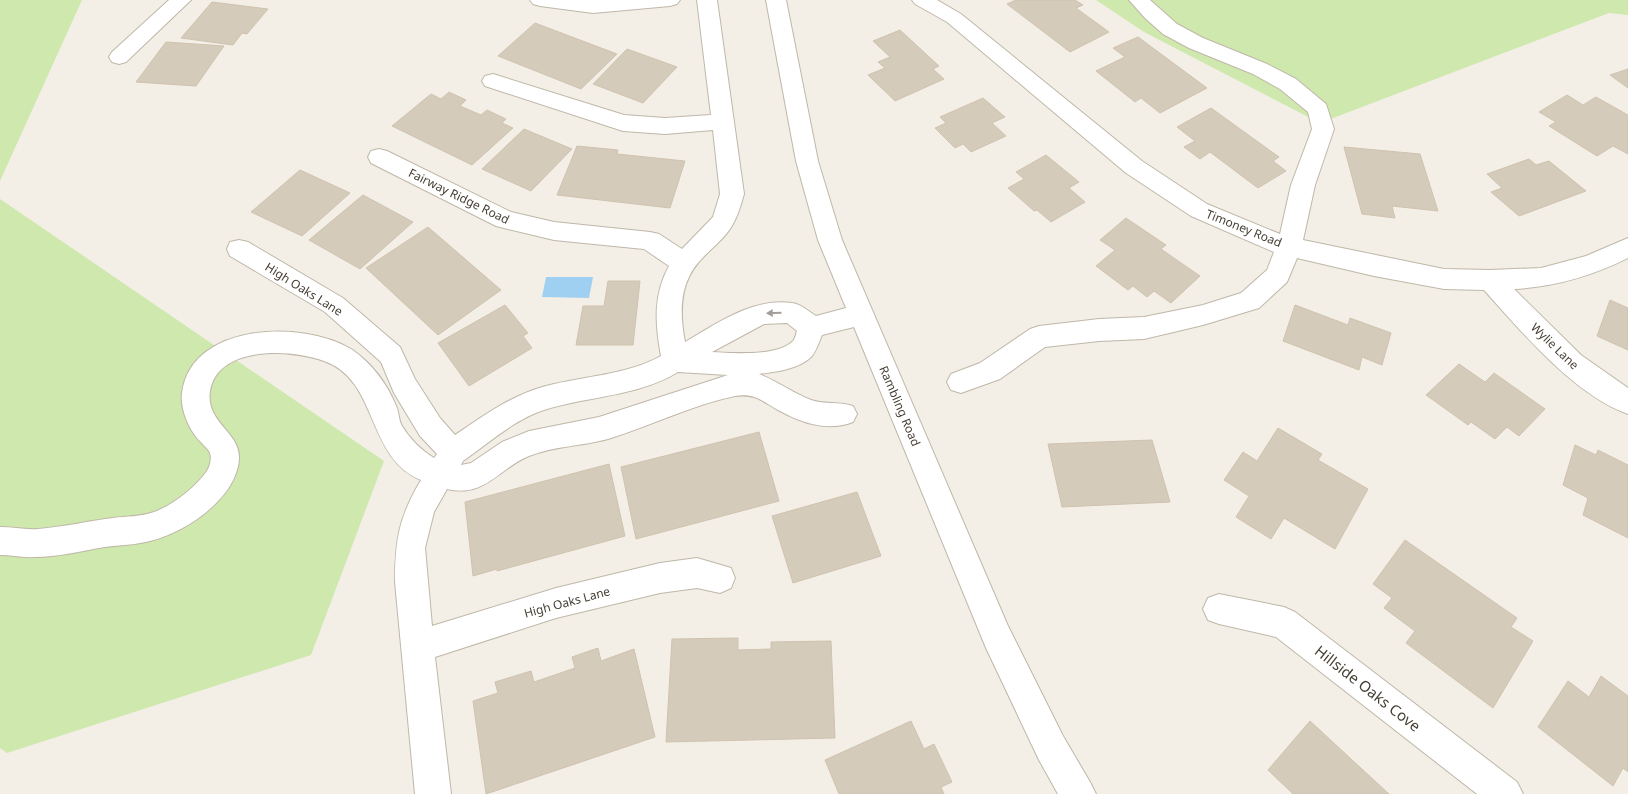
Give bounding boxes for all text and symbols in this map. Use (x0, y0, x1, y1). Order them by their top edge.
street label: Fairway Ridge Road (406, 164, 512, 228)
street label: Timoney Road (1204, 205, 1284, 251)
street label: High Oaks Lane (262, 258, 346, 320)
one-way arrow (766, 310, 782, 318)
street label: Wylie Lane (1527, 319, 1583, 373)
street label: Rambling Road (875, 363, 925, 449)
street label: High Oaks Lane (522, 582, 612, 622)
street label: Hillside Oaks Cove (1311, 640, 1425, 736)

